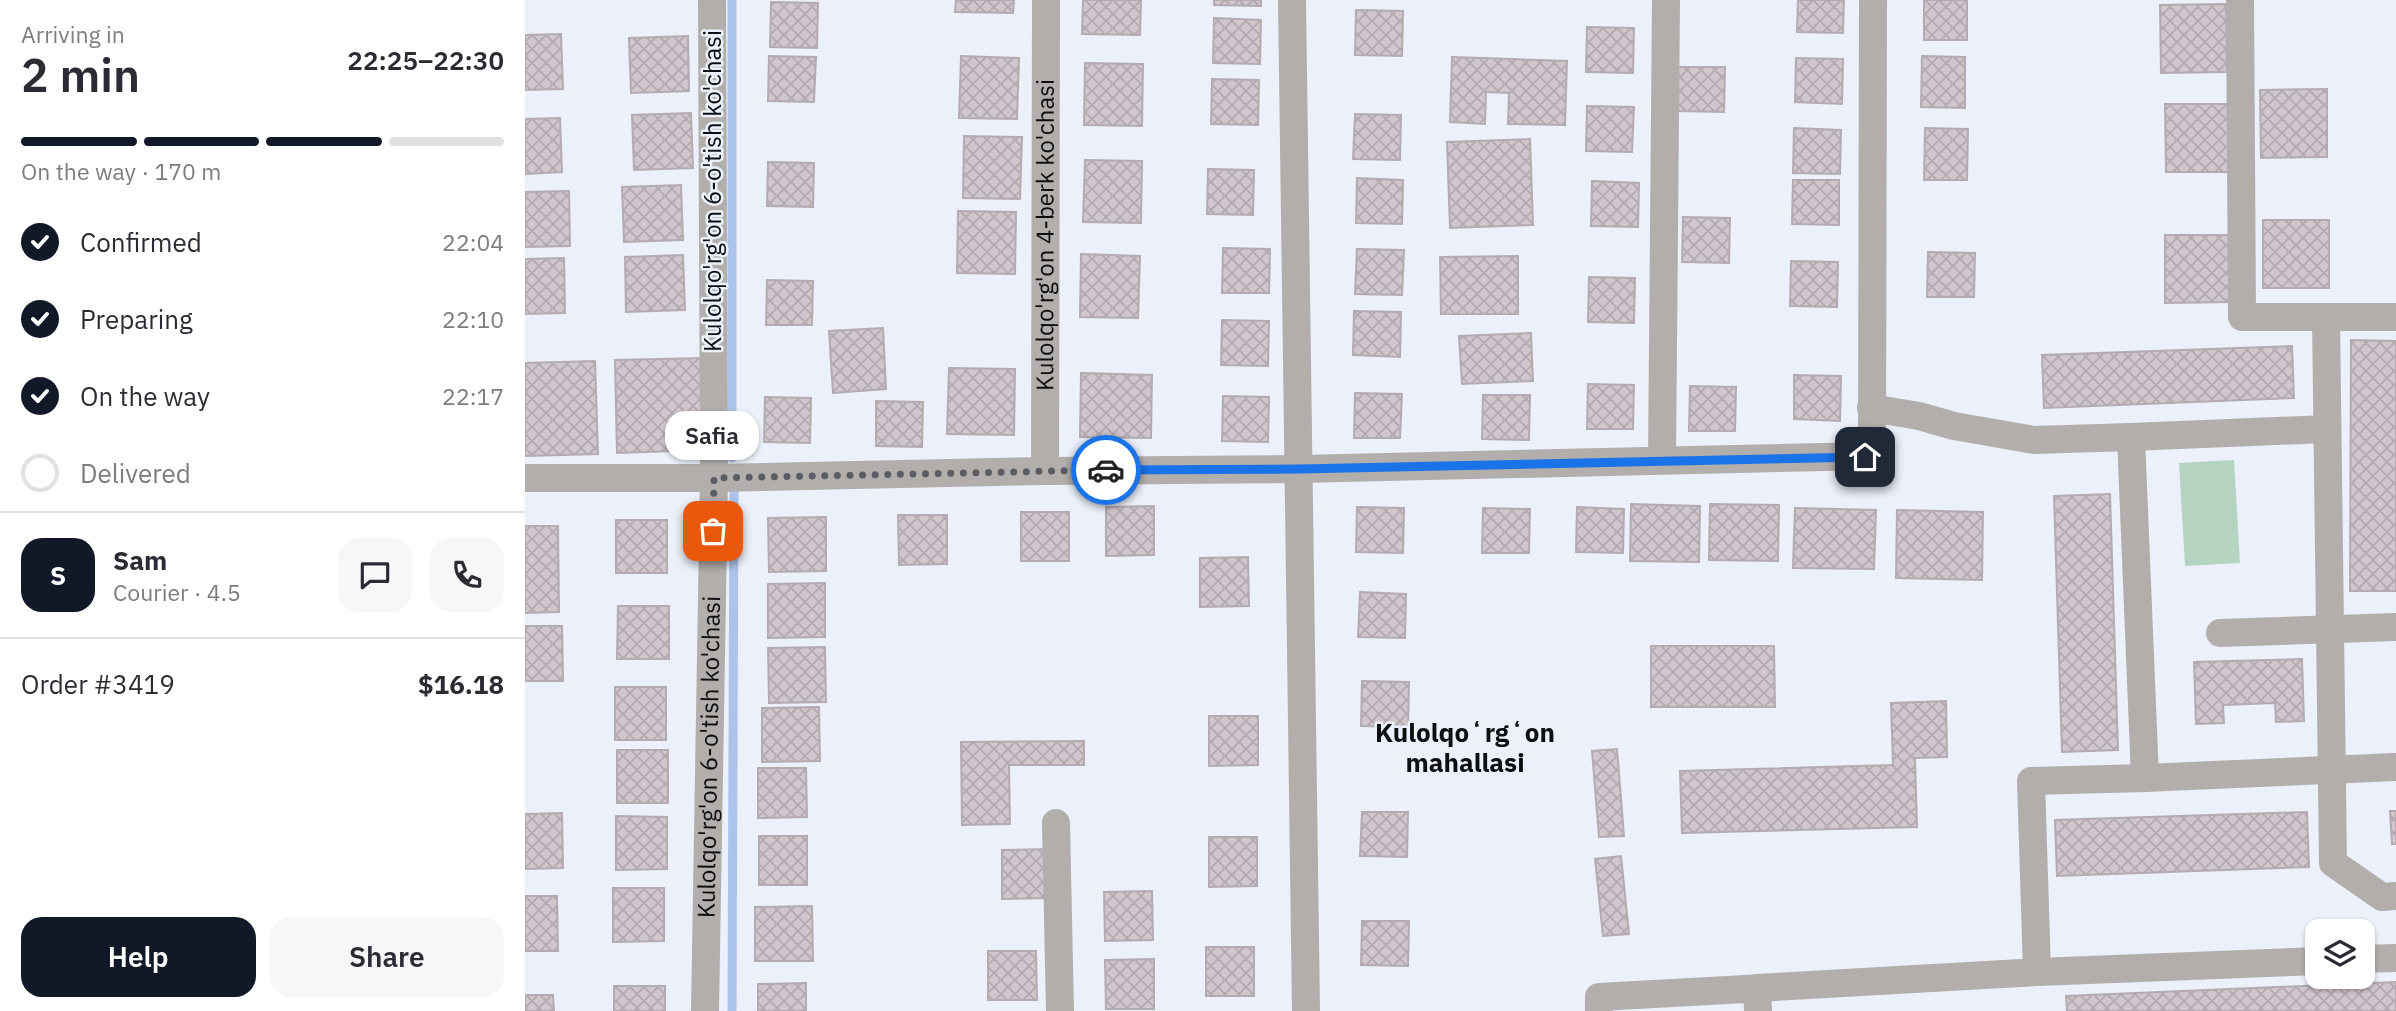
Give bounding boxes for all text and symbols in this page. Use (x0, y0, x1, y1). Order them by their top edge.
text: Arriving in (21, 19, 125, 49)
street label: Kulolqo'rg'on 6-o'tish ko'chasi (696, 30, 728, 352)
text: 22:25–22:30 (347, 43, 504, 77)
text: 2 min (21, 45, 140, 105)
street label: Kulolqo'rg'on 4-berk ko'chasi (1028, 79, 1061, 391)
text: On the way · 170 m (21, 156, 221, 186)
icon: check (21, 223, 59, 261)
text: Confirmed (80, 225, 202, 259)
text: 22:04 (442, 227, 504, 257)
icon: check (21, 300, 59, 338)
text: Preparing (80, 302, 193, 336)
text: 22:10 (442, 304, 504, 334)
icon: check (21, 377, 59, 415)
text: On the way (80, 379, 210, 413)
text: 22:17 (442, 381, 504, 411)
callout: Safia (666, 412, 760, 461)
text: Safia (685, 420, 739, 450)
pin (1835, 427, 1895, 487)
courier (1071, 435, 1141, 505)
icon: home (1846, 438, 1884, 476)
icon: car (1087, 451, 1125, 489)
text: Delivered (80, 456, 191, 490)
pin (683, 501, 743, 561)
icon: bag (694, 512, 732, 550)
button: chat (338, 538, 412, 612)
button: phone (430, 538, 504, 612)
text: Sam (113, 543, 167, 577)
text: S (50, 558, 66, 592)
text: Courier · 4.5 (113, 577, 241, 607)
street label: Kulolqo'rg'on 6-o'tish ko'chasi (690, 596, 727, 918)
text: Order #3419 (21, 667, 175, 701)
text: $16.18 (418, 667, 504, 701)
district label: Kulolqoʻrgʻon mahallasi (1375, 715, 1555, 779)
button: Help (21, 917, 256, 997)
button: Share (270, 917, 504, 997)
map controls (2305, 919, 2375, 989)
button: layers (2305, 919, 2375, 989)

